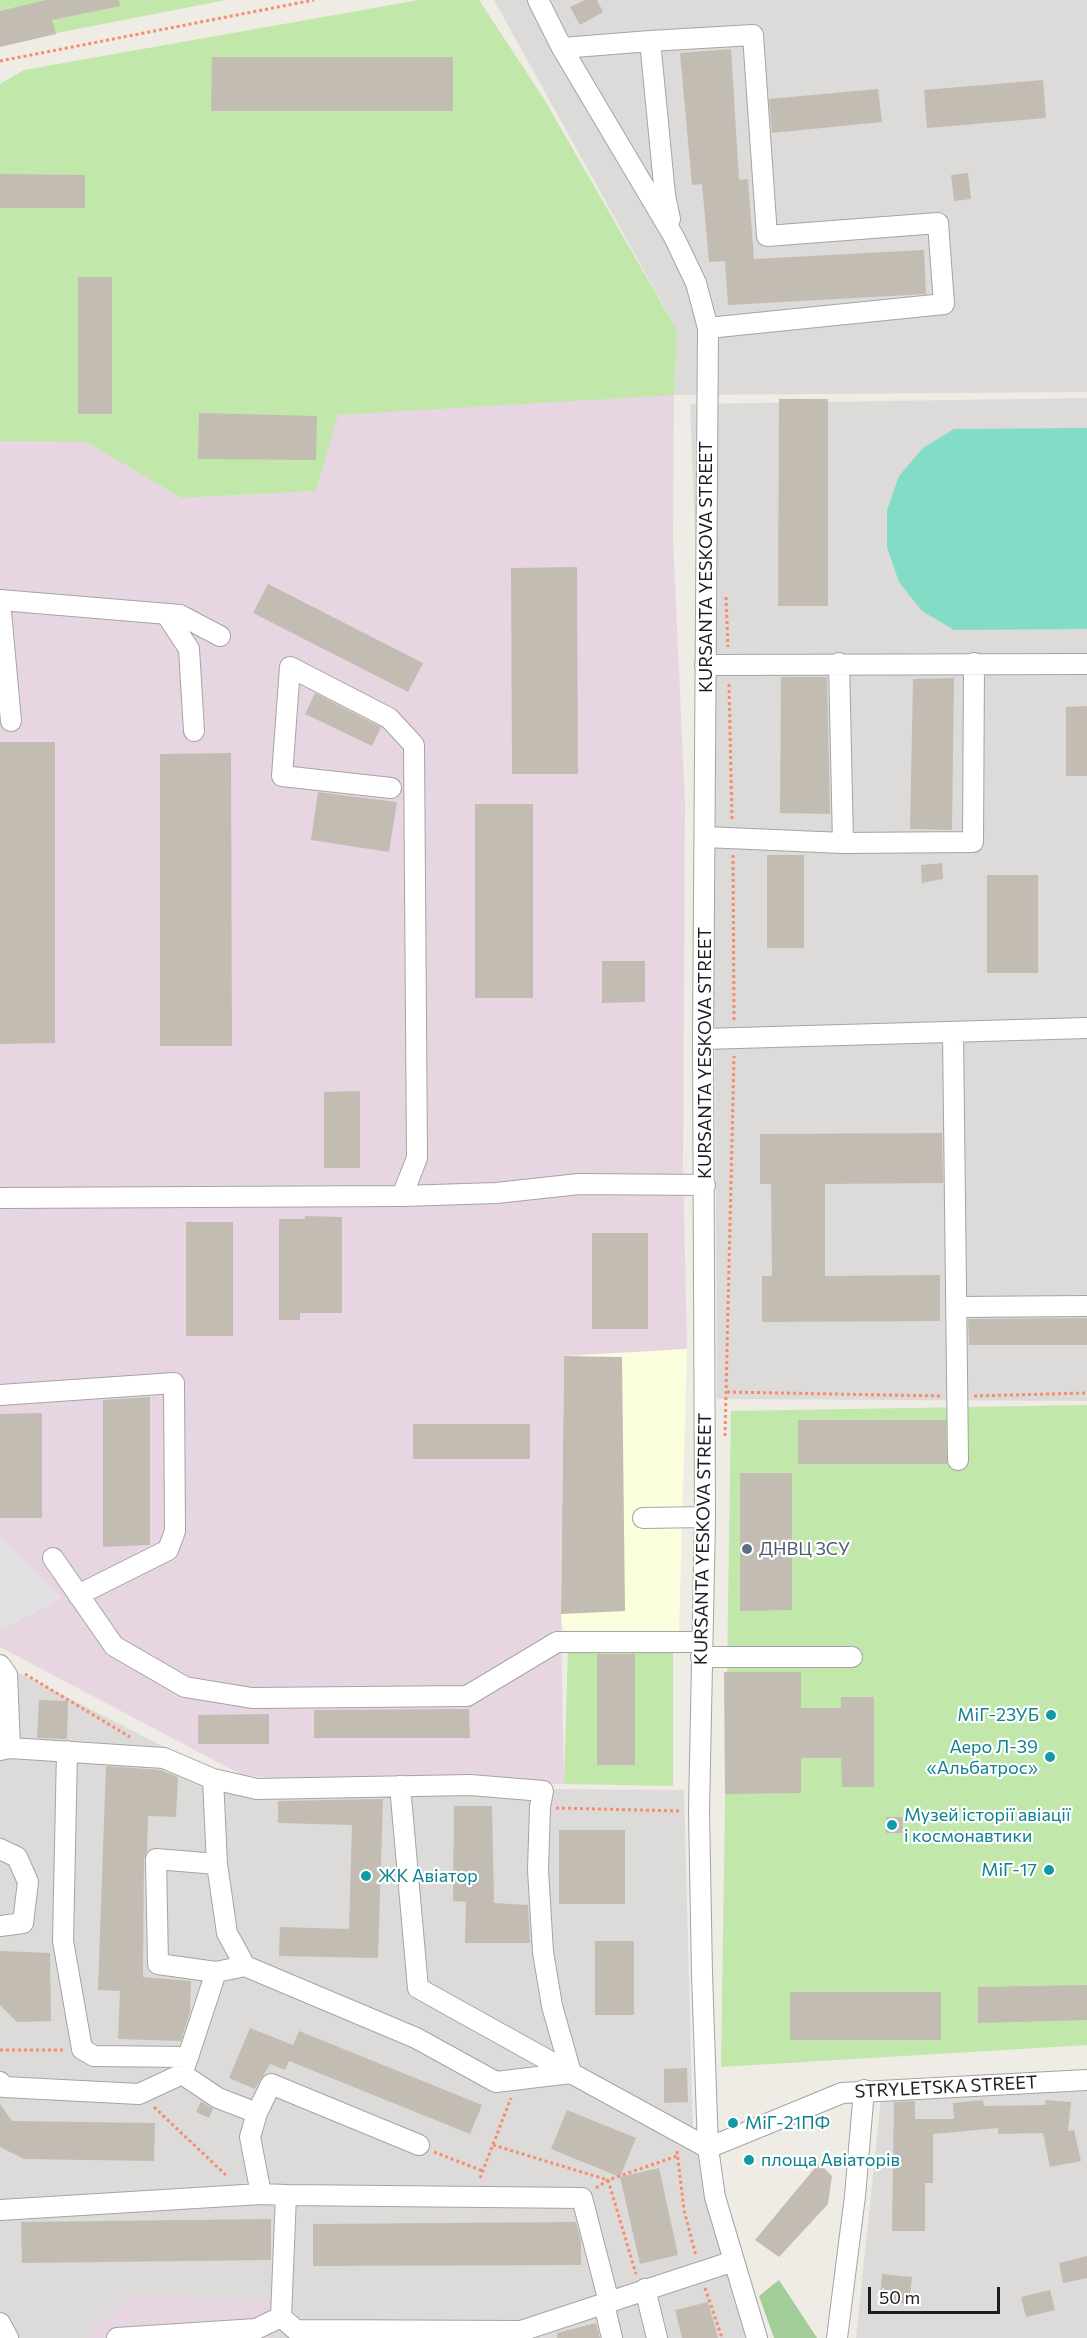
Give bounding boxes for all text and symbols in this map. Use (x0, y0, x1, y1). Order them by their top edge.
street label: KURSANTA YESKOVA STREET (695, 441, 717, 693)
street label: KURSANTA YESKOVA STREET (694, 927, 716, 1179)
street label: KURSANTA YESKOVA STREET (690, 1413, 716, 1665)
place label: ДНВЦ ЗСУ (759, 1538, 850, 1560)
marker: ДНВЦ ЗСУ (740, 1542, 754, 1556)
place label: МіГ-23УБ (957, 1704, 1039, 1726)
marker: МіГ-23УБ (1044, 1708, 1058, 1722)
place label: Аеро Л-39 «Альбатрос» (927, 1736, 1038, 1778)
marker: Аеро Л-39 «Альбатрос» (1043, 1750, 1057, 1764)
place label: Музей історії авіації і космонавтики (904, 1804, 1071, 1846)
marker: Музей історії авіації і космонавтики (885, 1818, 899, 1832)
place label: МіГ-17 (981, 1859, 1037, 1881)
marker: МіГ-17 (1042, 1863, 1056, 1877)
place label: ЖК Авіатор (378, 1865, 478, 1887)
marker: ЖК Авіатор (359, 1869, 373, 1883)
street label: STRYLETSKA STREET (854, 2071, 1038, 2103)
place label: МіГ-21ПФ (745, 2112, 830, 2134)
marker: МіГ-21ПФ (726, 2116, 740, 2130)
place label: площа Авіаторів (761, 2149, 900, 2171)
marker: площа Авіаторів (742, 2153, 756, 2167)
scale bar (871, 2275, 1003, 2313)
text: 50 m (879, 2286, 920, 2308)

